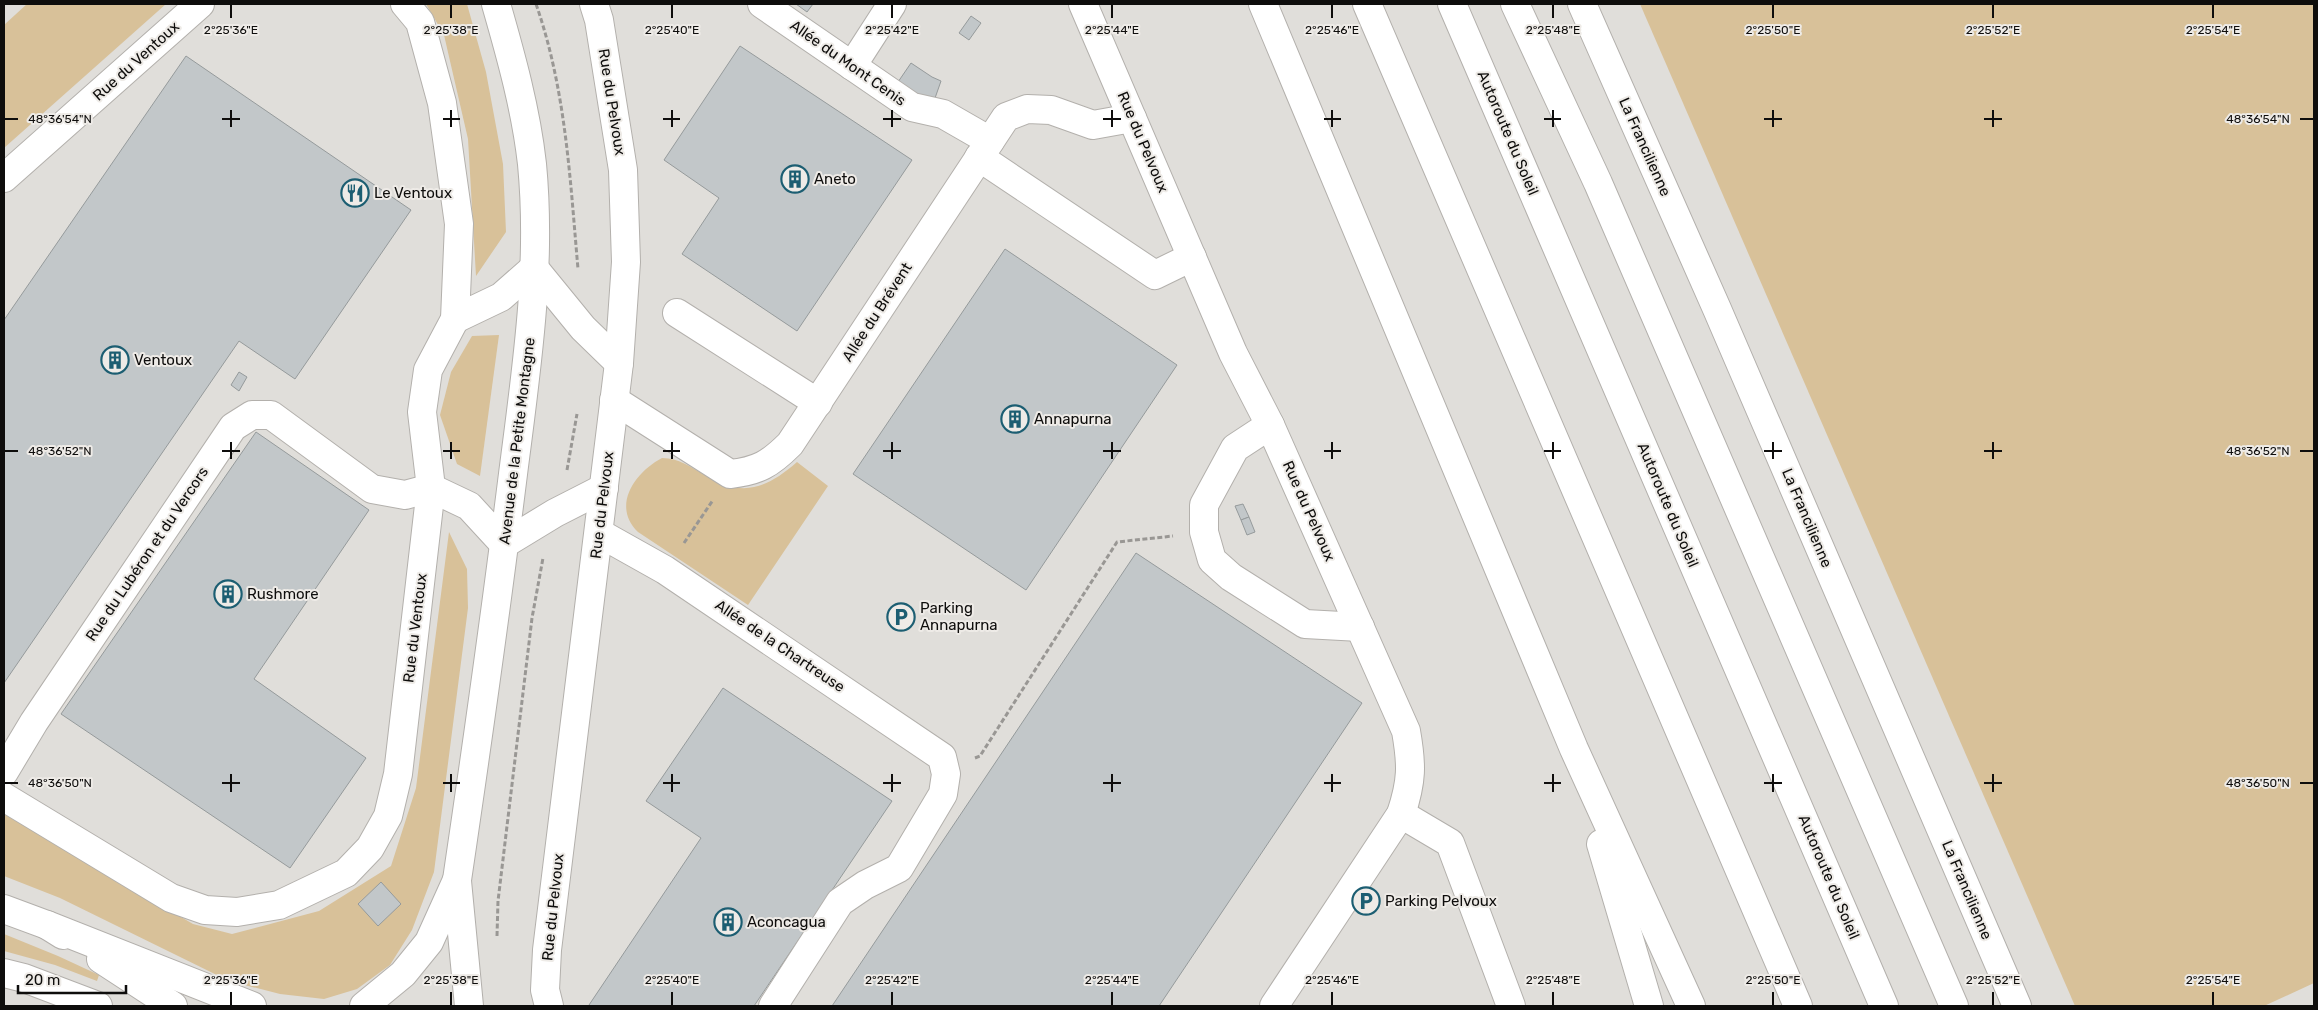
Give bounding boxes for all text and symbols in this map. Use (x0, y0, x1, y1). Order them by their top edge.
street label: Allée du Mont Cenis (787, 16, 910, 110)
street label: Rue du Ventoux (89, 17, 183, 105)
text: 2°25'36"E (204, 23, 258, 37)
text: 2°25'38"E (423, 23, 479, 37)
text: 2°25'40"E (645, 23, 699, 37)
text: 2°25'42"E (865, 23, 919, 37)
text: 2°25'44"E (1085, 23, 1139, 37)
text: 2°25'46"E (1305, 23, 1359, 37)
text: 2°25'48"E (1526, 23, 1580, 37)
text: 2°25'50"E (1746, 23, 1801, 37)
text: 2°25'52"E (1966, 23, 2020, 37)
text: 2°25'54"E (2186, 23, 2240, 37)
street label: Rue du Pelvoux (595, 47, 629, 157)
street label: Autoroute du Soleil (1474, 68, 1542, 198)
street label: Rue du Pelvoux (1114, 89, 1172, 195)
street label: La Francilienne (1615, 95, 1675, 199)
text: 48°36'54"N (28, 112, 92, 126)
text: 48°36'54"N (2226, 112, 2290, 126)
building icon: Aneto (780, 164, 810, 194)
place label: Aneto (814, 170, 856, 188)
restaurant icon: Le Ventoux (340, 178, 370, 208)
place label: Le Ventoux (374, 184, 452, 202)
street label: Allée du Brévent (838, 259, 916, 365)
street label: Avenue de la Petite Montagne (495, 337, 539, 545)
building icon: Ventoux (100, 345, 130, 375)
place label: Ventoux (134, 351, 192, 369)
building icon: Annapurna (1000, 404, 1030, 434)
place label: Annapurna (1034, 410, 1112, 428)
street label: Autoroute du Soleil (1634, 440, 1702, 570)
text: 48°36'52"N (28, 444, 92, 458)
text: 48°36'52"N (2226, 444, 2290, 458)
street label: Rue du Pelvoux (586, 450, 618, 560)
street label: Rue du Pelvoux (1279, 458, 1339, 564)
street label: Rue du Lubéron et du Vercors (82, 463, 212, 645)
street label: La Francilienne (1778, 466, 1836, 570)
street label: Rue du Ventoux (399, 572, 431, 684)
building icon: Rushmore (213, 579, 243, 609)
place label: Rushmore (247, 585, 319, 603)
street label: Allée de la Chartreuse (712, 596, 848, 696)
place label: Parking Annapurna (920, 599, 998, 634)
parking icon: Parking Annapurna (886, 602, 916, 632)
text: 48°36'50"N (28, 776, 92, 790)
text: 48°36'50"N (2226, 776, 2290, 790)
street label: Autoroute du Soleil (1795, 812, 1863, 942)
street label: La Francilienne (1938, 838, 1996, 942)
street label: Rue du Pelvoux (538, 852, 568, 962)
parking icon: Parking Pelvoux (1351, 886, 1381, 916)
place label: Parking Pelvoux (1385, 892, 1497, 910)
building icon: Aconcagua (713, 907, 743, 937)
place label: Aconcagua (747, 913, 826, 931)
scale bar (18, 962, 125, 994)
text: 20 m (25, 971, 60, 989)
text: 2°25'36"E (204, 973, 258, 987)
text: 2°25'38"E (423, 973, 479, 987)
text: 2°25'40"E (645, 973, 699, 987)
text: 2°25'42"E (865, 973, 919, 987)
text: 2°25'44"E (1085, 973, 1139, 987)
text: 2°25'46"E (1305, 973, 1359, 987)
text: 2°25'48"E (1526, 973, 1580, 987)
text: 2°25'50"E (1746, 973, 1801, 987)
text: 2°25'52"E (1966, 973, 2020, 987)
text: 2°25'54"E (2186, 973, 2240, 987)

